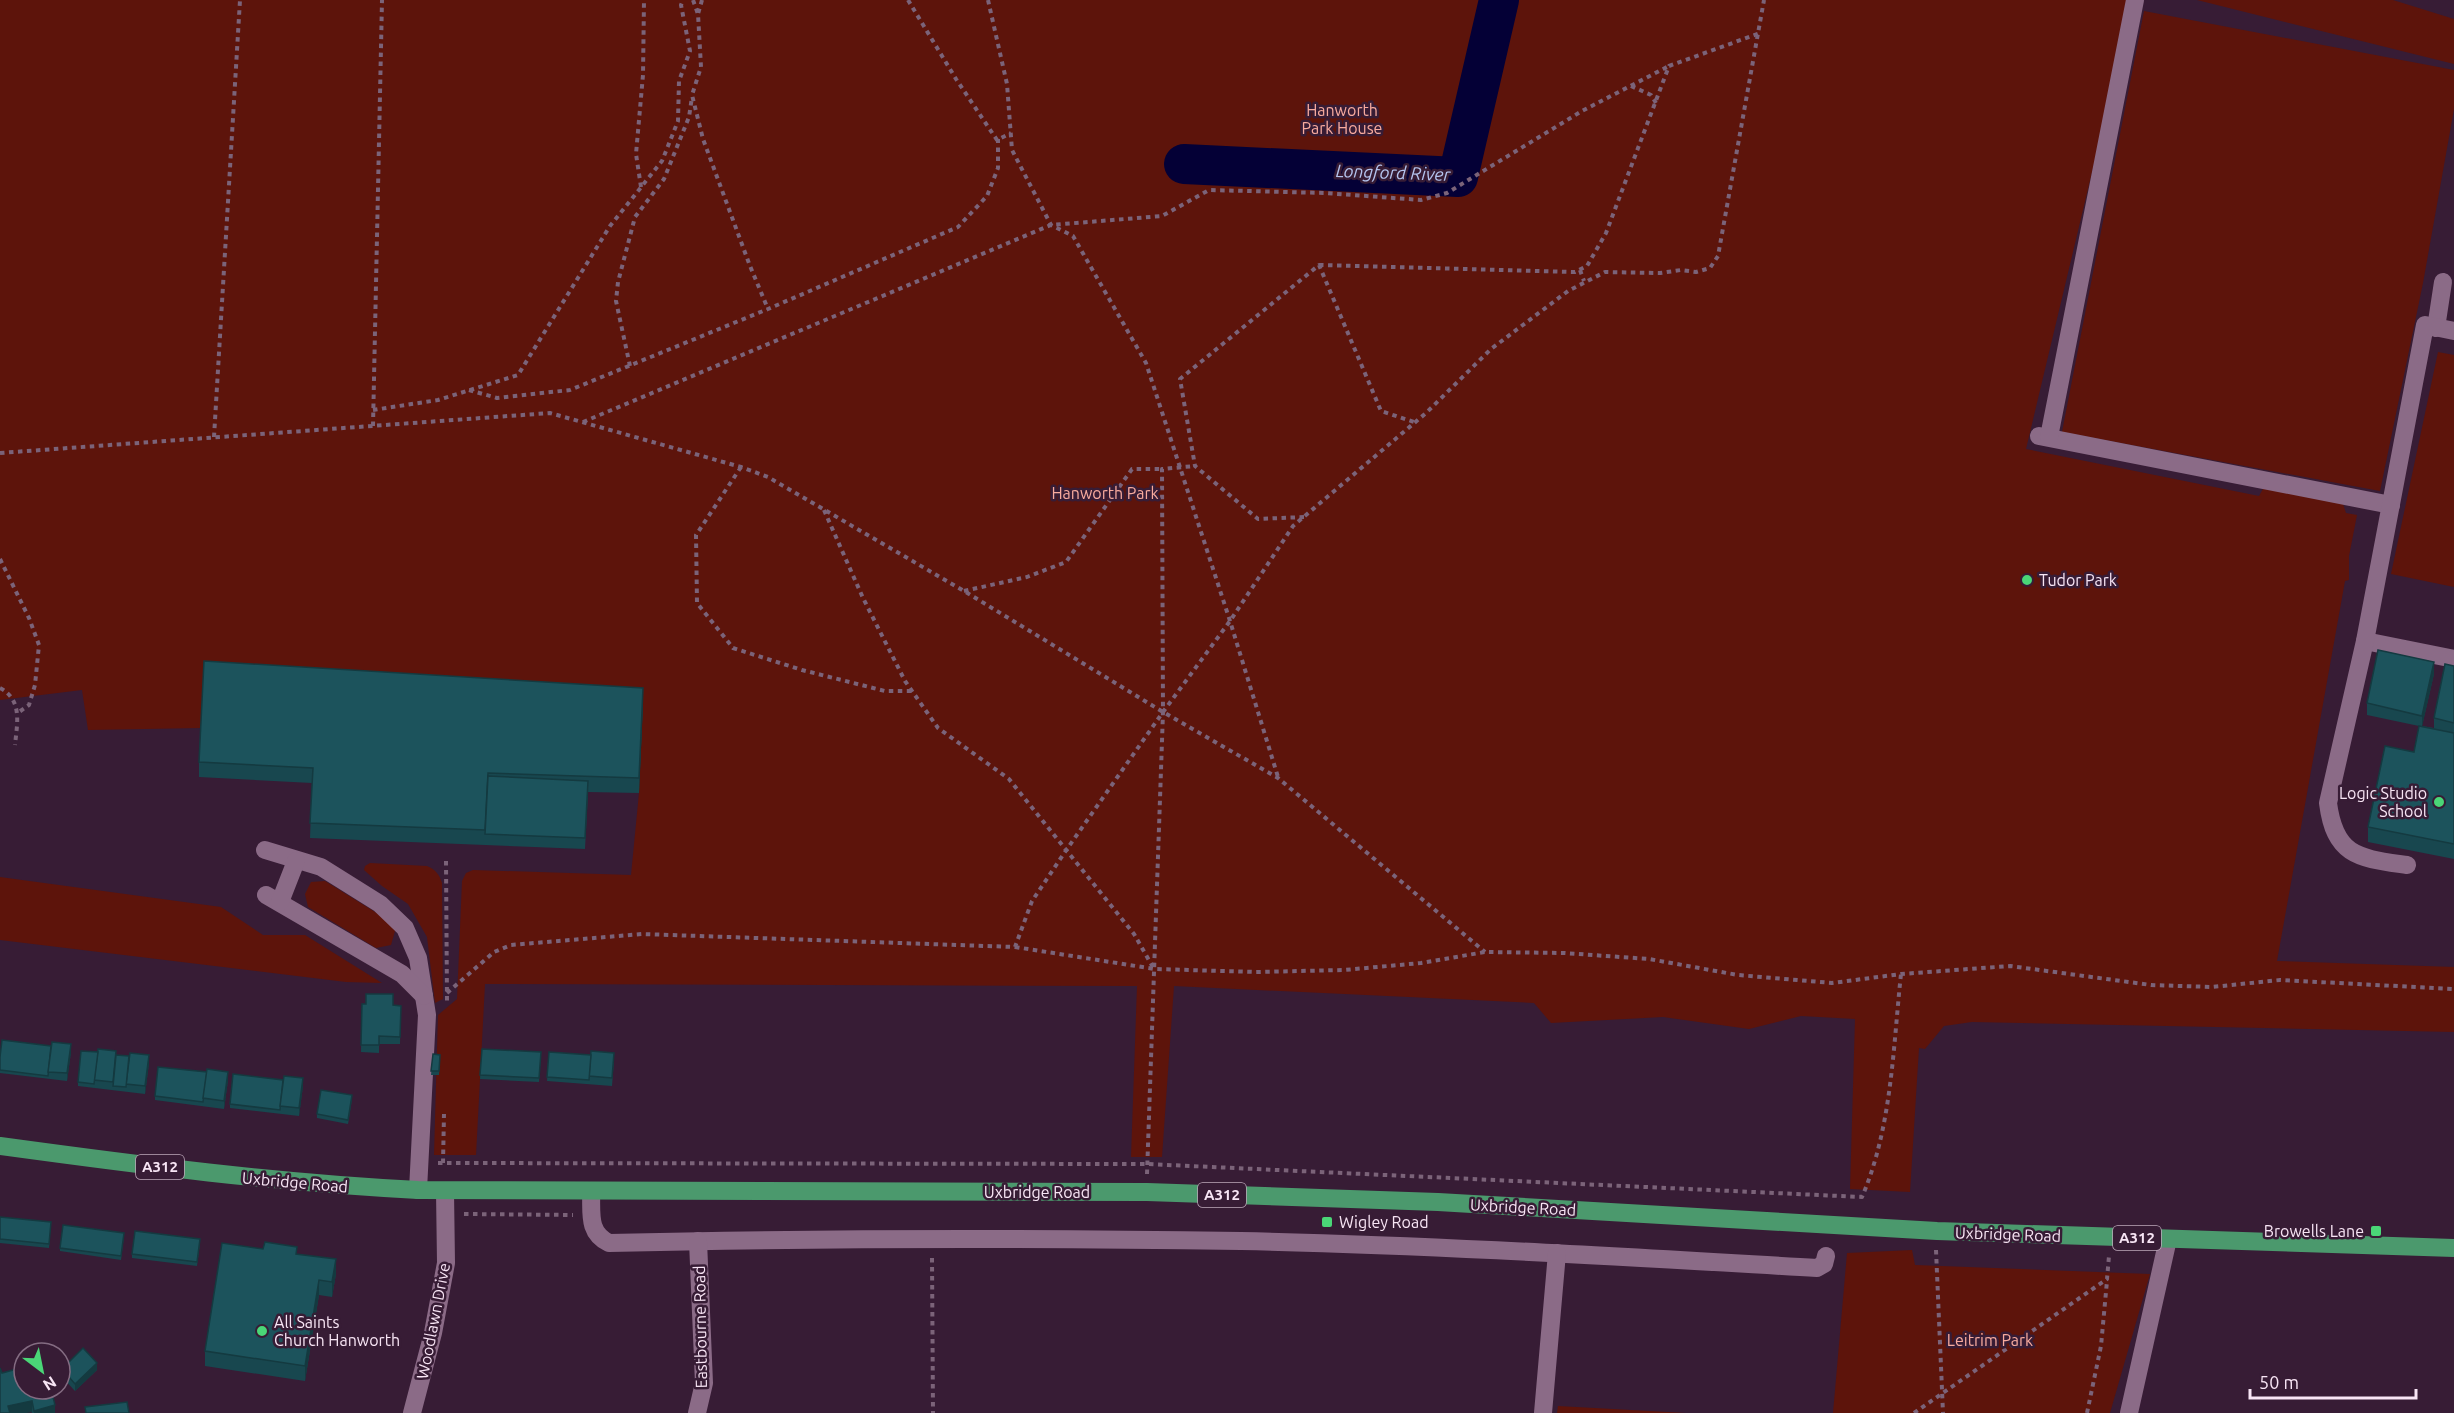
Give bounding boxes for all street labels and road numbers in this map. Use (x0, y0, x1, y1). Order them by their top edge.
road number: A312 (136, 1155, 184, 1179)
street label: Uxbridge Road (241, 1168, 349, 1196)
street label: Uxbridge Road (984, 1183, 1090, 1201)
road number: A312 (1198, 1183, 1246, 1207)
street label: Uxbridge Road (1469, 1195, 1577, 1219)
street label: Uxbridge Road (1955, 1223, 2061, 1245)
road number: A312 (2113, 1226, 2161, 1250)
street label: Woodlawn Drive (413, 1261, 453, 1381)
street label: Eastbourne Road (690, 1265, 710, 1389)

